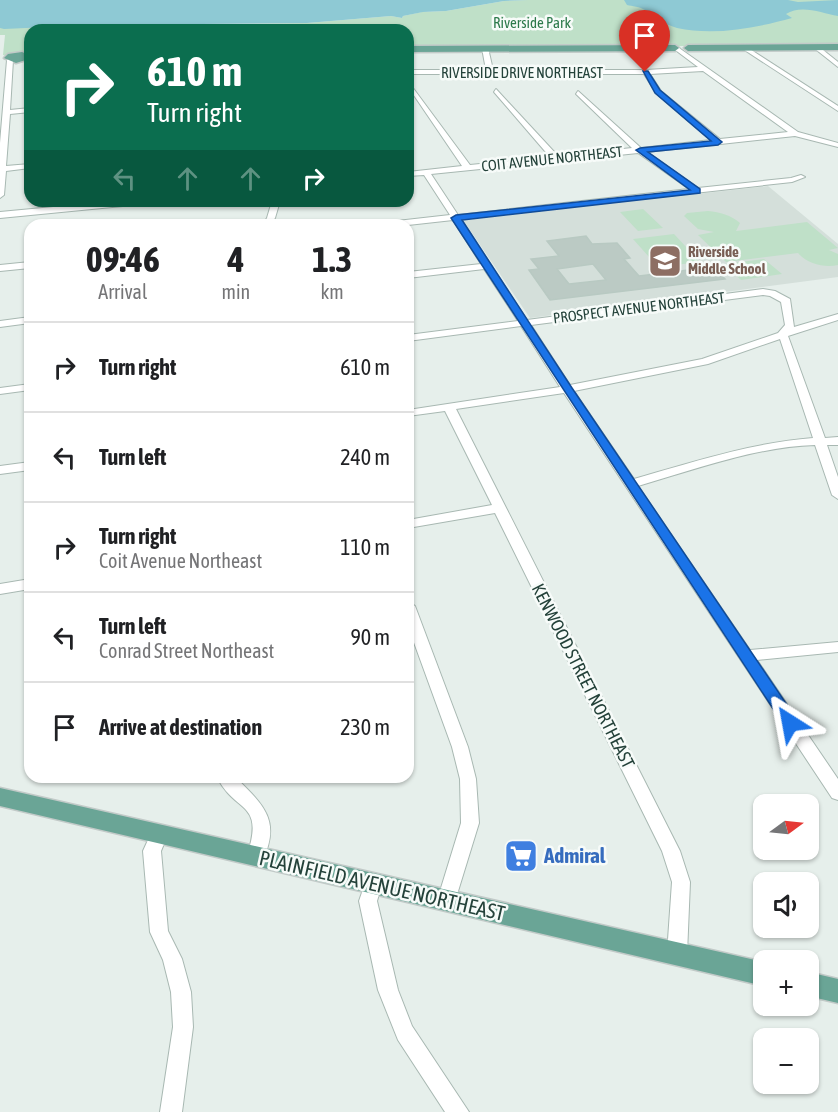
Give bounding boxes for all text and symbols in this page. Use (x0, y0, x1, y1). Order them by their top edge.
pin (619, 10, 670, 72)
park label: Riverside Park (493, 14, 571, 31)
icon: arrive (628, 19, 661, 52)
text: 610 m (147, 47, 242, 95)
icon: right (48, 48, 126, 126)
street label: RIVERSIDE DRIVE NORTHEAST (441, 64, 603, 81)
text: Turn right (147, 97, 242, 128)
street label: COIT AVENUE NORTHEAST (481, 143, 624, 174)
icon: left (108, 162, 141, 195)
icon: ahead (171, 162, 204, 195)
icon: ahead (234, 162, 267, 195)
icon: right (297, 162, 330, 195)
text: 09:46 (86, 238, 160, 280)
text: 4 (227, 238, 244, 280)
text: 1.3 (312, 238, 352, 280)
school or university icon: Riverside Middle School (647, 243, 683, 279)
place label: Riverside Middle School (688, 243, 767, 277)
text: Arrival (98, 280, 147, 303)
text: min (222, 280, 250, 303)
text: km (321, 280, 344, 303)
street label: PROSPECT AVENUE NORTHEAST (552, 288, 726, 326)
icon: right (48, 351, 81, 384)
text: Turn right (99, 354, 176, 380)
text: 610 m (340, 354, 390, 380)
icon: left (48, 441, 81, 474)
text: Turn left (99, 444, 166, 470)
text: 240 m (340, 444, 390, 470)
text: Turn right (99, 523, 176, 549)
icon: right (48, 531, 81, 564)
text: 110 m (340, 534, 390, 560)
text: Coit Avenue Northeast (99, 549, 262, 572)
street label: KENWOOD STREET NORTHEAST (528, 580, 639, 772)
text: Turn left (99, 613, 166, 639)
icon: left (48, 621, 81, 654)
text: 90 m (350, 624, 390, 650)
text: Conrad Street Northeast (99, 639, 274, 662)
position arrow (758, 691, 822, 755)
icon: arrive (48, 711, 81, 744)
text: Arrive at destination (99, 714, 262, 740)
text: 230 m (340, 714, 390, 740)
north arrow (753, 794, 819, 860)
map controls (753, 794, 819, 1094)
supermarket icon: Admiral (503, 838, 539, 874)
place label: Admiral (543, 843, 606, 867)
street label: PLAINFIELD AVENUE NORTHEAST (257, 845, 507, 925)
button: sound (753, 872, 819, 938)
button: + (753, 950, 819, 1016)
button: − (753, 1028, 819, 1094)

